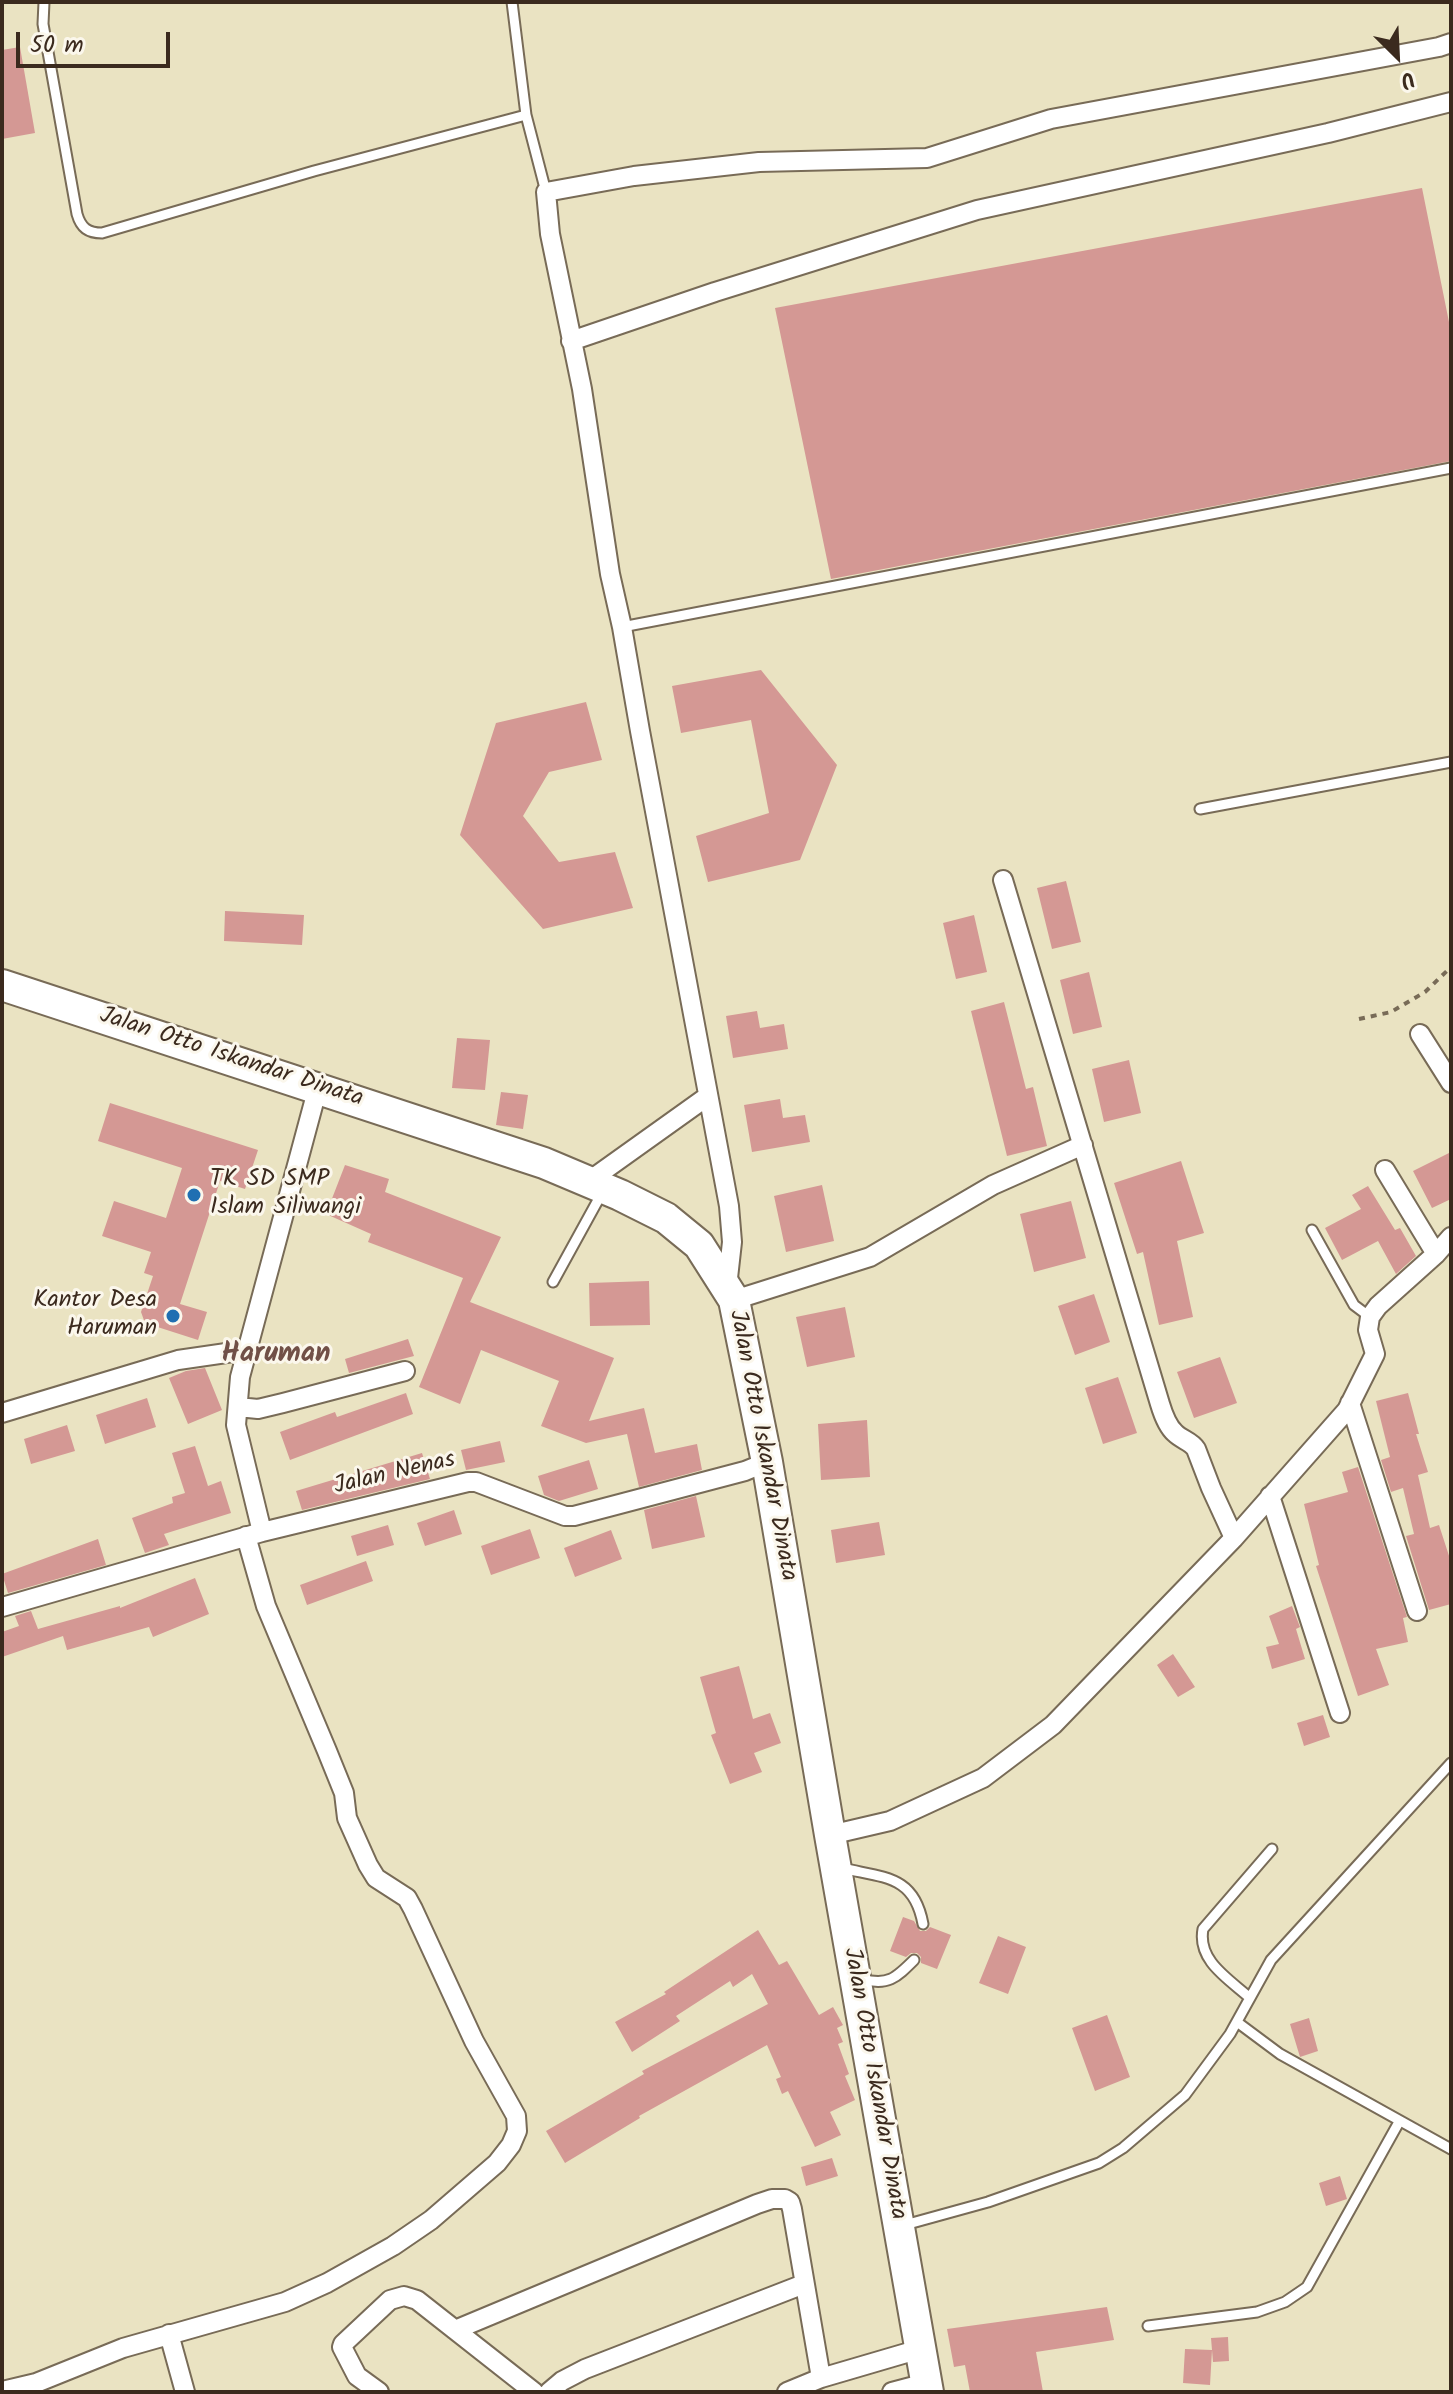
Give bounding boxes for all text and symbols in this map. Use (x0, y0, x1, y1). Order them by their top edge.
scale bar (20, 16, 174, 66)
north arrow (1357, 16, 1437, 96)
text: 50 m (30, 26, 84, 65)
text: U (1394, 60, 1420, 97)
street label: Jalan Otto Iskandar Dinata (96, 1003, 366, 1115)
place label: TK SD SMP Islam Siliwangi (210, 1167, 361, 1223)
marker: TK SD SMP Islam Siliwangi (185, 1186, 203, 1204)
place label: Kantor Desa Haruman (33, 1288, 157, 1344)
marker: Kantor Desa Haruman (164, 1307, 182, 1325)
street label: Jalan Otto Iskandar Dinata (721, 1308, 801, 1584)
district label: Haruman (222, 1339, 330, 1373)
street label: Jalan Nenas (332, 1447, 458, 1503)
street label: Jalan Otto Iskandar Dinata (835, 1946, 911, 2222)

